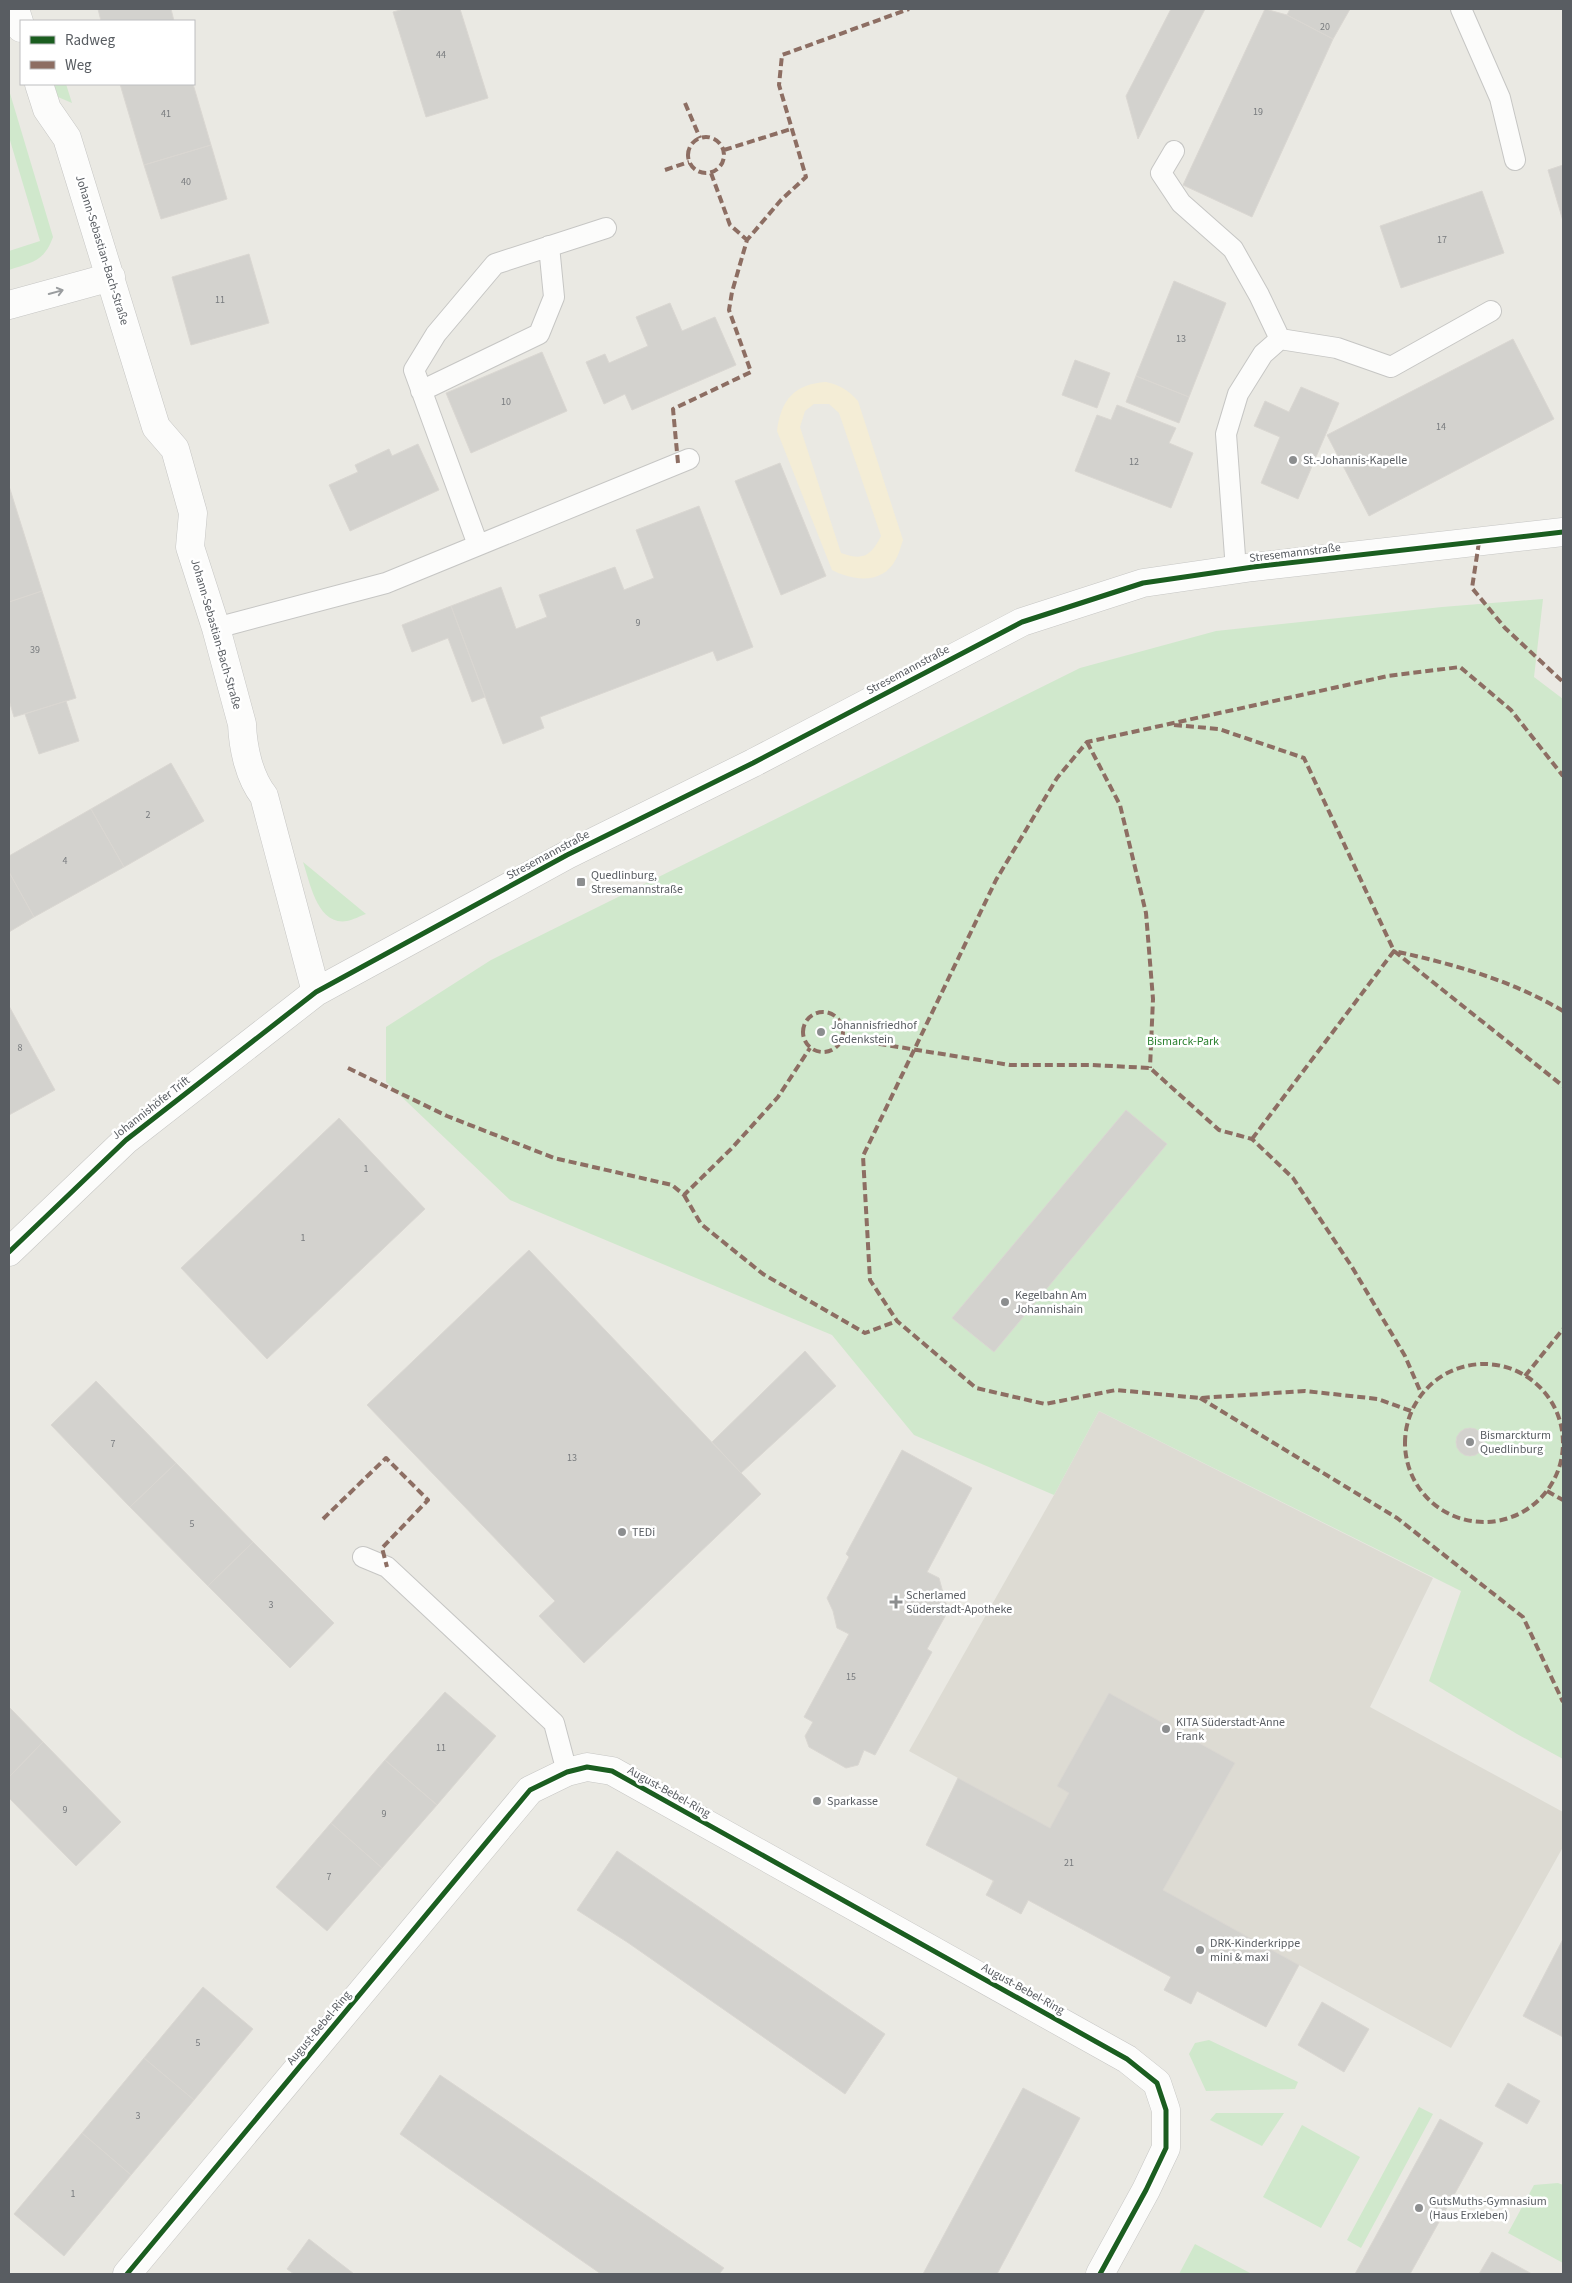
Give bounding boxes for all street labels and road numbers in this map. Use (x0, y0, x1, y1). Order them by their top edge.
street label: Johann-Sebastian-Bach-Straße (71, 173, 133, 327)
street label: Stresemannstraße (1248, 539, 1342, 567)
street label: Johann-Sebastian-Bach-Straße (186, 557, 246, 711)
street label: Stresemannstraße (863, 641, 953, 699)
street label: Stresemannstraße (503, 826, 593, 884)
street label: Johannishöfer Trift (108, 1072, 194, 1144)
street label: August-Bebel-Ring (624, 1762, 714, 1822)
street label: August-Bebel-Ring (978, 1959, 1068, 2019)
street label: August-Bebel-Ring (283, 1987, 355, 2069)

